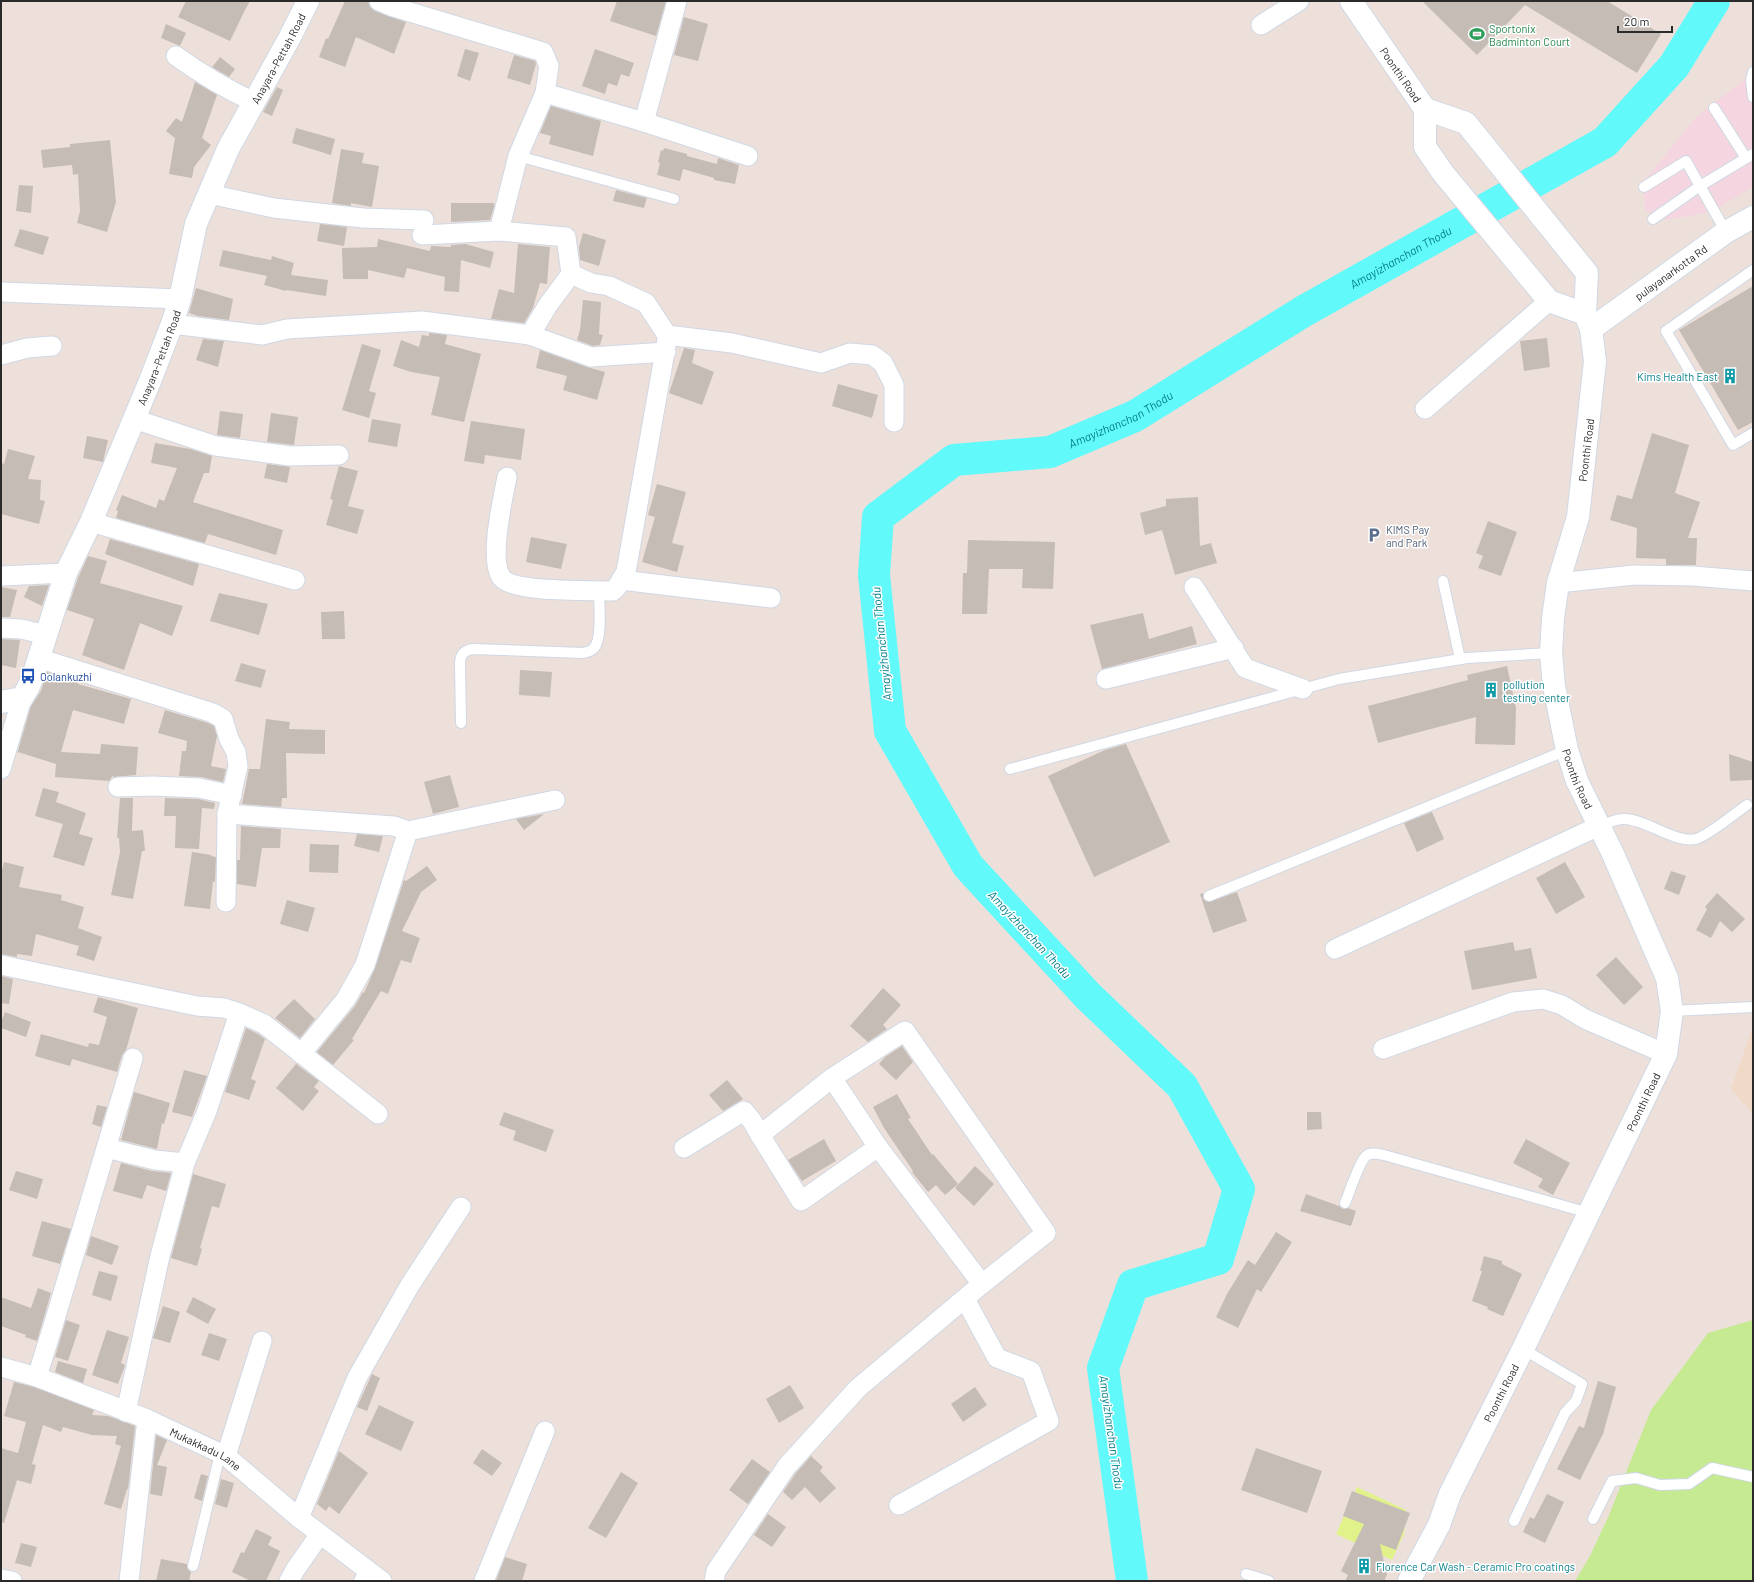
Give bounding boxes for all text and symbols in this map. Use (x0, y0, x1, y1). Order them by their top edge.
scale bar (1618, 8, 1672, 34)
street label: Anayara-Pettah Road (248, 11, 307, 106)
text: 20 m (1624, 14, 1650, 28)
place label: Sportonix Badminton Court (1489, 22, 1570, 48)
sports icon: Sportonix Badminton Court (1468, 25, 1486, 43)
street label: Poonthi Road (1378, 45, 1425, 104)
water label: Amayizhanchan Thodu (1347, 223, 1454, 291)
street label: pulayanarkotta Rd (1632, 241, 1709, 302)
street label: Anayara-Pettah Road (134, 308, 183, 407)
building icon: Kims Health East (1721, 367, 1739, 385)
place label: Kims Health East (1637, 370, 1718, 383)
water label: Amayizhanchan Thodu (1066, 387, 1175, 450)
street label: Poonthi Road (1576, 418, 1596, 482)
place label: KIMS Pay and Park (1386, 523, 1429, 549)
parking icon: KIMS Pay and Park (1365, 526, 1383, 544)
water label: Amayizhanchan Thodu (868, 586, 894, 702)
bus stop icon: Oolankuzhi (19, 667, 37, 685)
place label: Oolankuzhi (40, 670, 92, 683)
place label: pollution testing center (1503, 678, 1570, 704)
building icon: pollution testing center (1482, 681, 1500, 699)
street label: Poonthi Road (1561, 747, 1596, 811)
water label: Amayizhanchan Thodu (986, 887, 1074, 981)
street label: Poonthi Road (1623, 1071, 1663, 1133)
street label: Poonthi Road (1481, 1362, 1521, 1424)
water label: Amayizhanchan Thodu (1097, 1374, 1127, 1490)
street label: Mukakkadu Lane (168, 1424, 244, 1473)
building icon: Florence Car Wash - Ceramic Pro coatings (1355, 1557, 1373, 1575)
place label: Florence Car Wash - Ceramic Pro coatings (1376, 1560, 1575, 1573)

